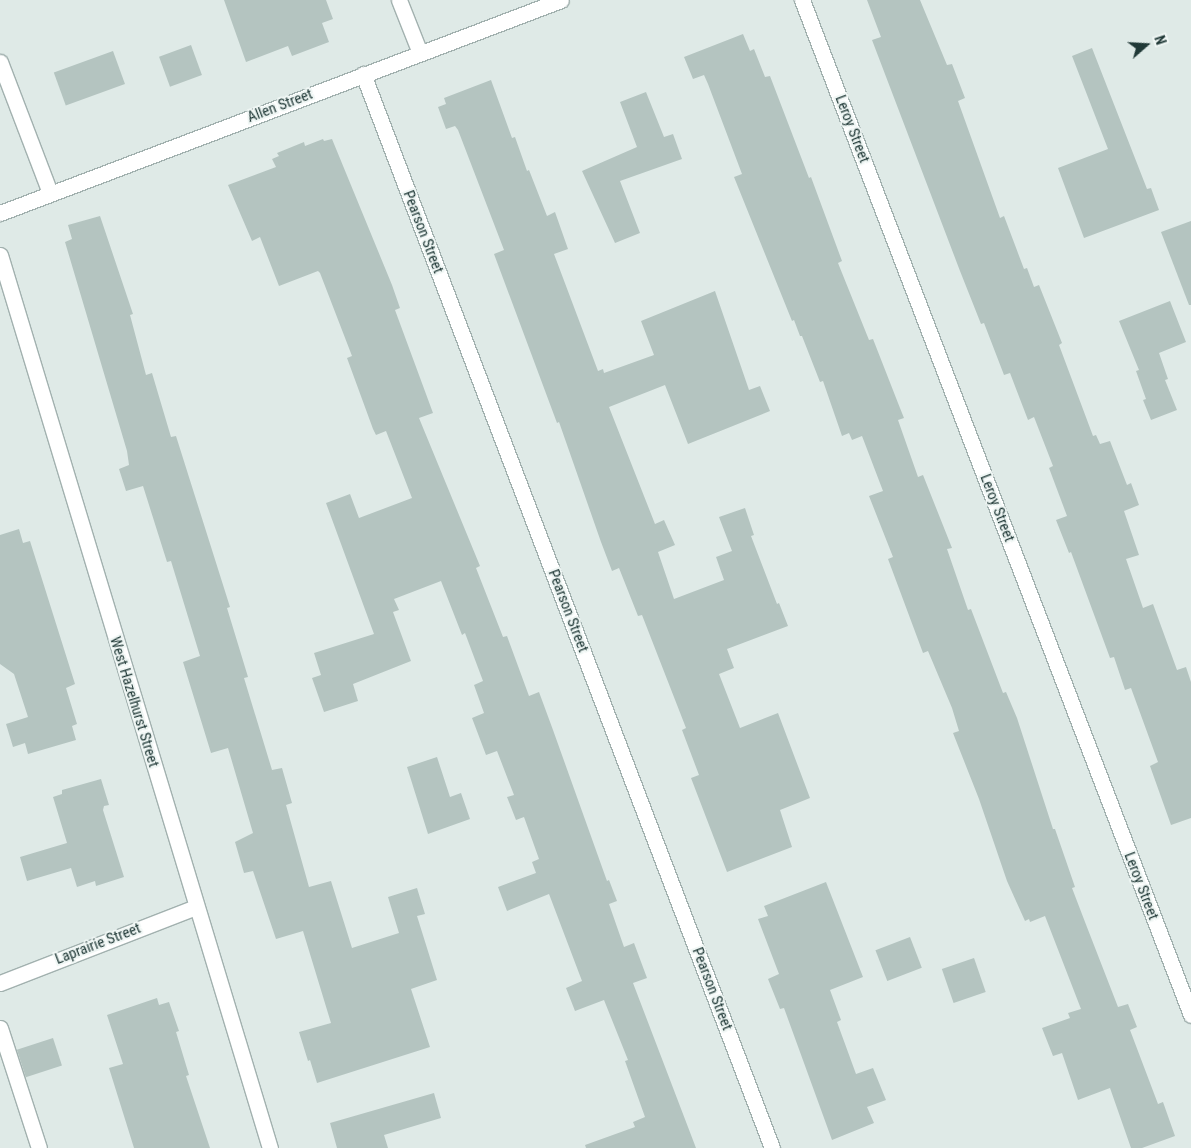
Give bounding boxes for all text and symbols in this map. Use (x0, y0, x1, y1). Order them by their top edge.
north arrow (1121, 20, 1171, 70)
text: N (1151, 33, 1169, 47)
street label: Allen Street (245, 85, 315, 127)
street label: Leroy Street (831, 93, 873, 165)
street label: Pearson Street (399, 188, 447, 276)
street label: Leroy Street (976, 472, 1018, 544)
street label: Pearson Street (544, 567, 592, 655)
street label: West Hazelhurst Street (106, 635, 162, 769)
street label: Leroy Street (1120, 850, 1162, 922)
street label: Laprairie Street (53, 919, 143, 969)
street label: Pearson Street (688, 945, 736, 1033)

